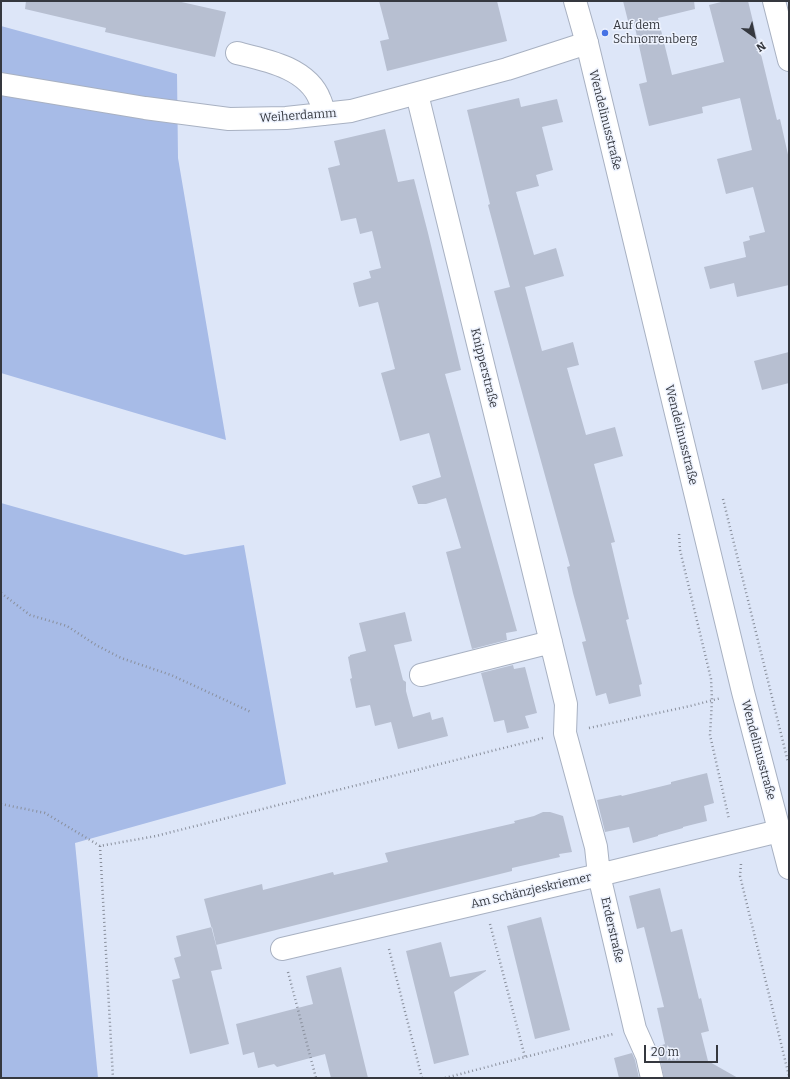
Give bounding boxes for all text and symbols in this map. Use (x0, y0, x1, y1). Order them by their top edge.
north arrow (734, 16, 774, 56)
place label: Auf dem Schnorrenberg (613, 19, 698, 47)
marker: Auf dem Schnorrenberg (600, 28, 610, 38)
text: N (754, 39, 768, 54)
street label: Wendelinusstraße (586, 68, 624, 172)
street label: Weiherdamm (259, 106, 337, 126)
street label: Knipperstraße (467, 327, 501, 409)
street label: Wendelinusstraße (662, 383, 700, 487)
street label: Wendelinusstraße (738, 698, 778, 802)
street label: Am Schänzjeskriemer (469, 870, 593, 912)
street label: Erderstraße (597, 896, 627, 964)
scale bar (646, 1037, 720, 1063)
text: 20 m (651, 1045, 679, 1059)

